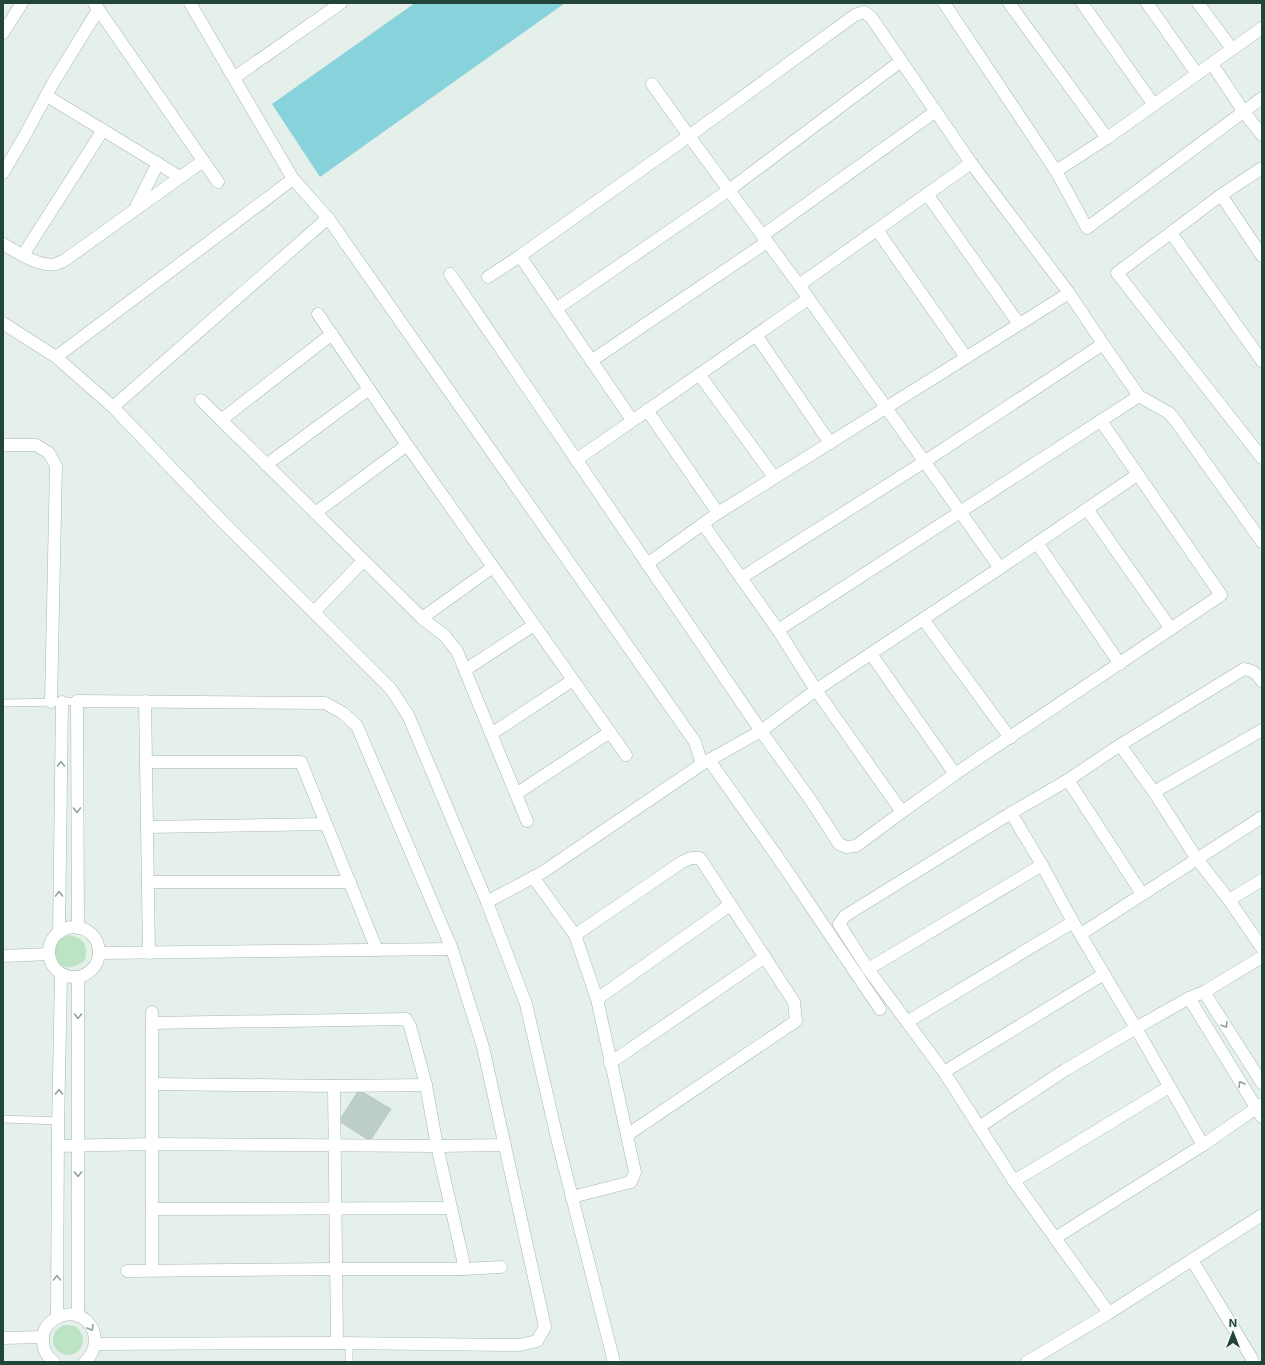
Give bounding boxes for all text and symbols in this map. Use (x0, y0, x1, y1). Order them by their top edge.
one-way arrow (57, 761, 65, 767)
one-way arrow (73, 807, 81, 813)
one-way arrow (55, 891, 63, 897)
one-way arrow (74, 1013, 82, 1019)
one-way arrow (1220, 1021, 1228, 1028)
one-way arrow (1239, 1081, 1246, 1088)
one-way arrow (55, 1089, 63, 1095)
one-way arrow (74, 1171, 82, 1177)
one-way arrow (53, 1275, 61, 1281)
north arrow (1213, 1313, 1253, 1353)
text: N (1229, 1316, 1237, 1330)
one-way arrow (87, 1324, 94, 1331)

